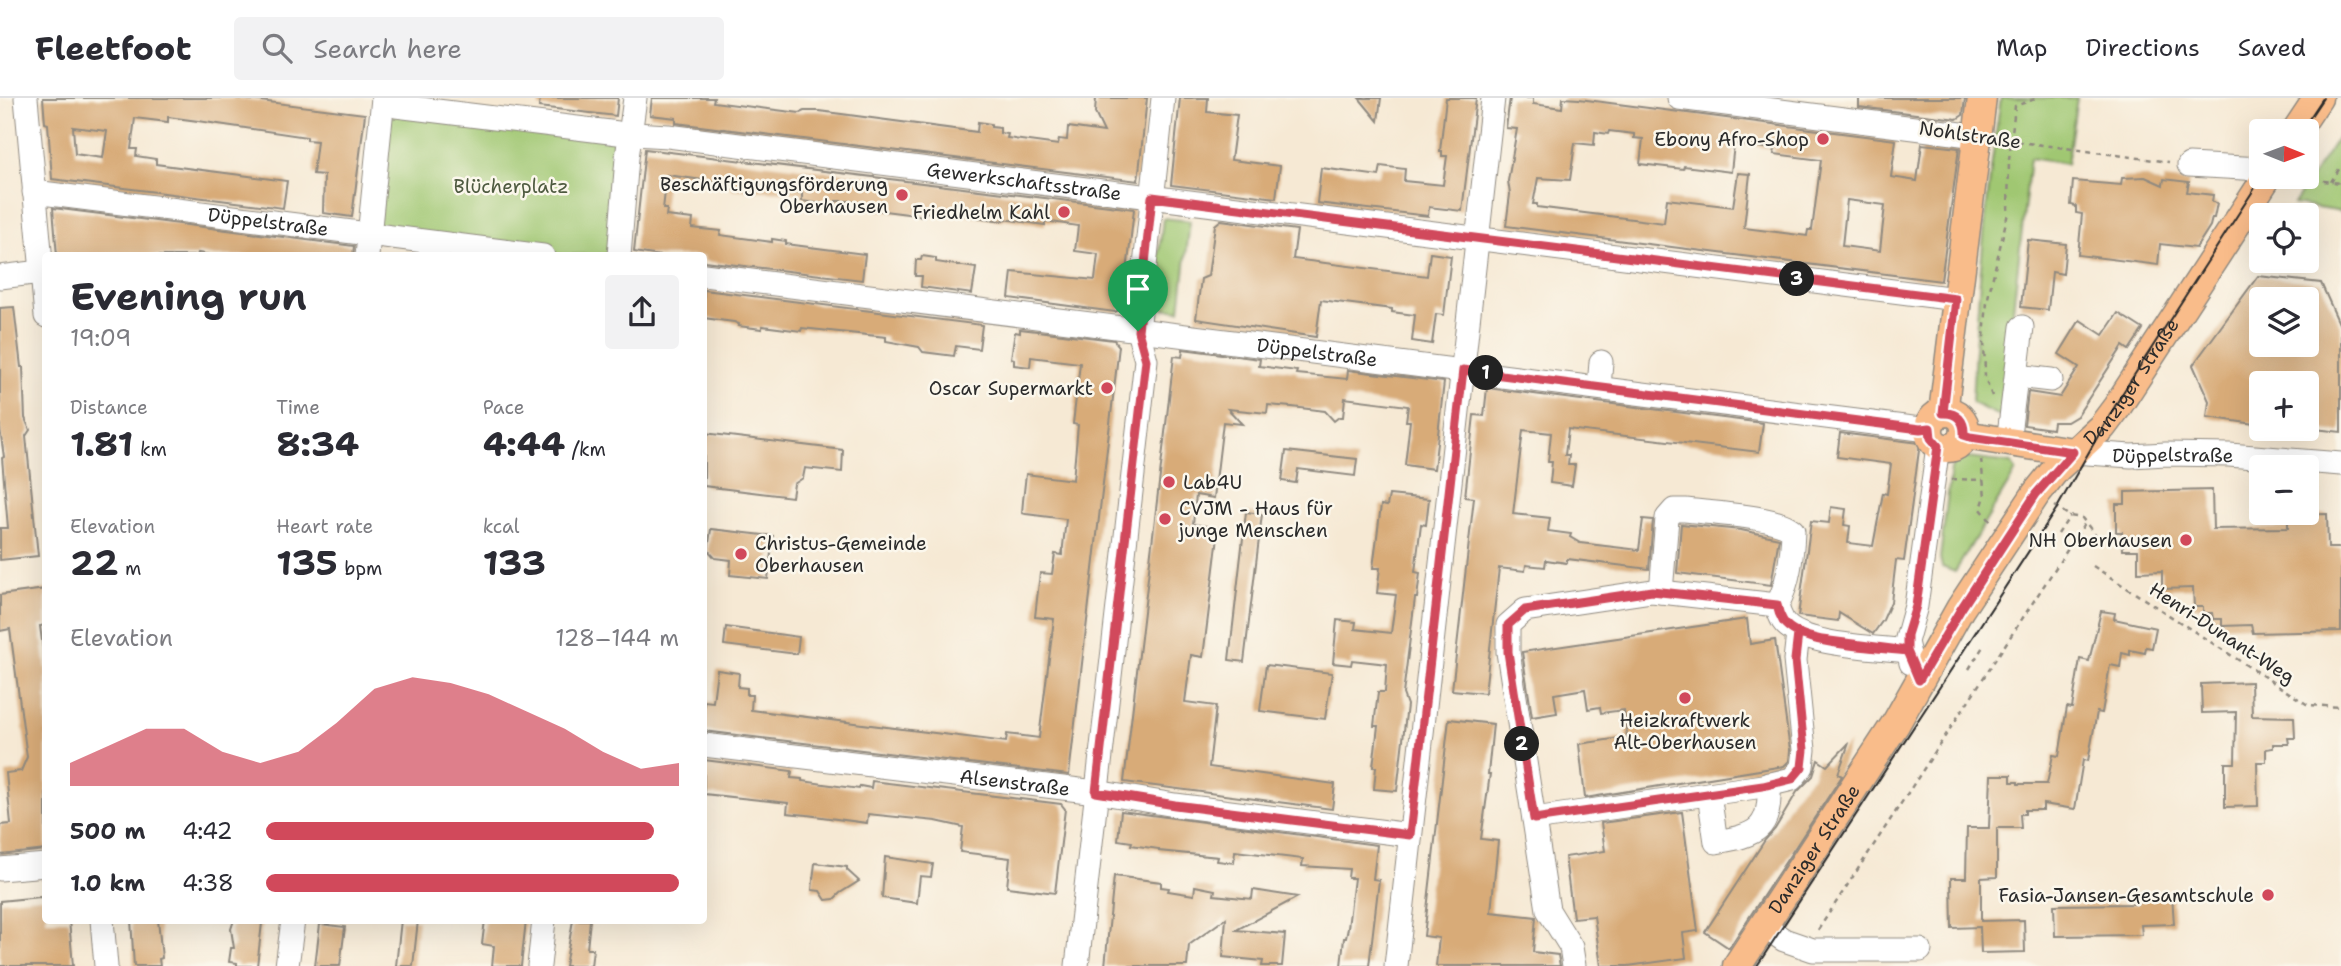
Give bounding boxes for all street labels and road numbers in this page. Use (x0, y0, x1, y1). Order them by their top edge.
street label: Nohlstraße (1917, 115, 2023, 155)
street label: Gewerkschaftsstraße (925, 156, 1123, 206)
street label: Düppelstraße (206, 201, 330, 241)
street label: Danziger Straße (2078, 313, 2184, 451)
street label: Düppelstraße (1255, 332, 1379, 372)
street label: Düppelstraße (2111, 441, 2234, 469)
street label: Henri-Dunant-Weg (2144, 577, 2300, 689)
street label: Alsenstraße (958, 763, 1071, 801)
street label: Danziger Straße (1762, 779, 1865, 918)

